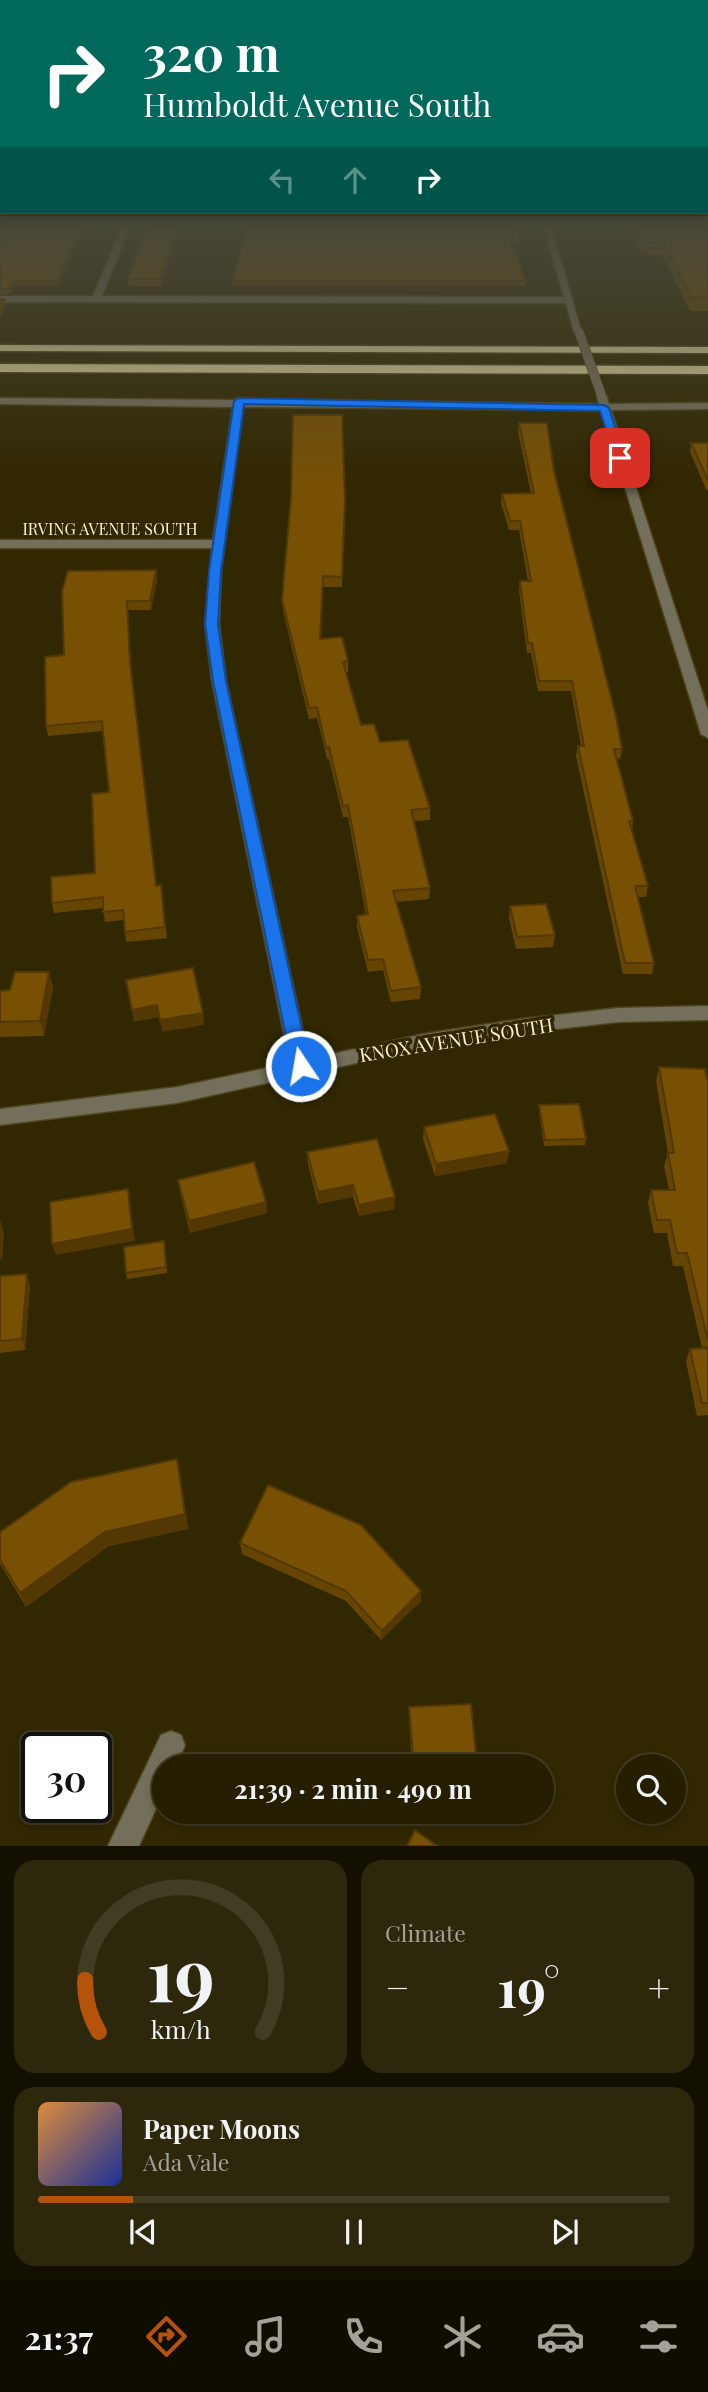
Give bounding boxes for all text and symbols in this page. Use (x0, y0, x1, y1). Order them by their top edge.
text: 320 m (143, 19, 280, 84)
icon: right (28, 28, 119, 119)
text: Humboldt Avenue South (143, 82, 491, 125)
icon: left (263, 161, 301, 199)
icon: ahead (336, 161, 374, 199)
icon: right (409, 161, 447, 199)
pin (590, 428, 650, 488)
icon: arrive (601, 439, 639, 477)
street label: IRVING AVENUE SOUTH (22, 518, 198, 539)
street label: KNOX AVENUE SOUTH (357, 1011, 555, 1067)
position arrow (264, 1029, 338, 1103)
speed limit sign: 30 (21, 1732, 112, 1823)
map controls (616, 1754, 686, 1824)
button: search (616, 1754, 686, 1824)
text: 21:39 · 2 min · 490 m (234, 1771, 472, 1806)
text: Climate (385, 1917, 466, 1948)
text: 19 (146, 1924, 215, 2021)
text: 19° (497, 1952, 560, 2021)
text: − (385, 1961, 410, 2012)
text: + (648, 1961, 670, 2012)
text: km/h (151, 2012, 211, 2045)
text: Paper Moons (143, 2111, 300, 2146)
text: Ada Vale (143, 2146, 230, 2177)
icon: previous (124, 2213, 162, 2251)
icon: pause (335, 2213, 373, 2251)
icon: next (546, 2213, 584, 2251)
icon: directions (142, 2312, 191, 2361)
icon: music (241, 2312, 290, 2361)
icon: phone (339, 2312, 388, 2361)
icon: climate (438, 2312, 487, 2361)
icon: car (536, 2312, 585, 2361)
icon: filters (634, 2312, 683, 2361)
text: 21:37 (25, 2315, 93, 2358)

